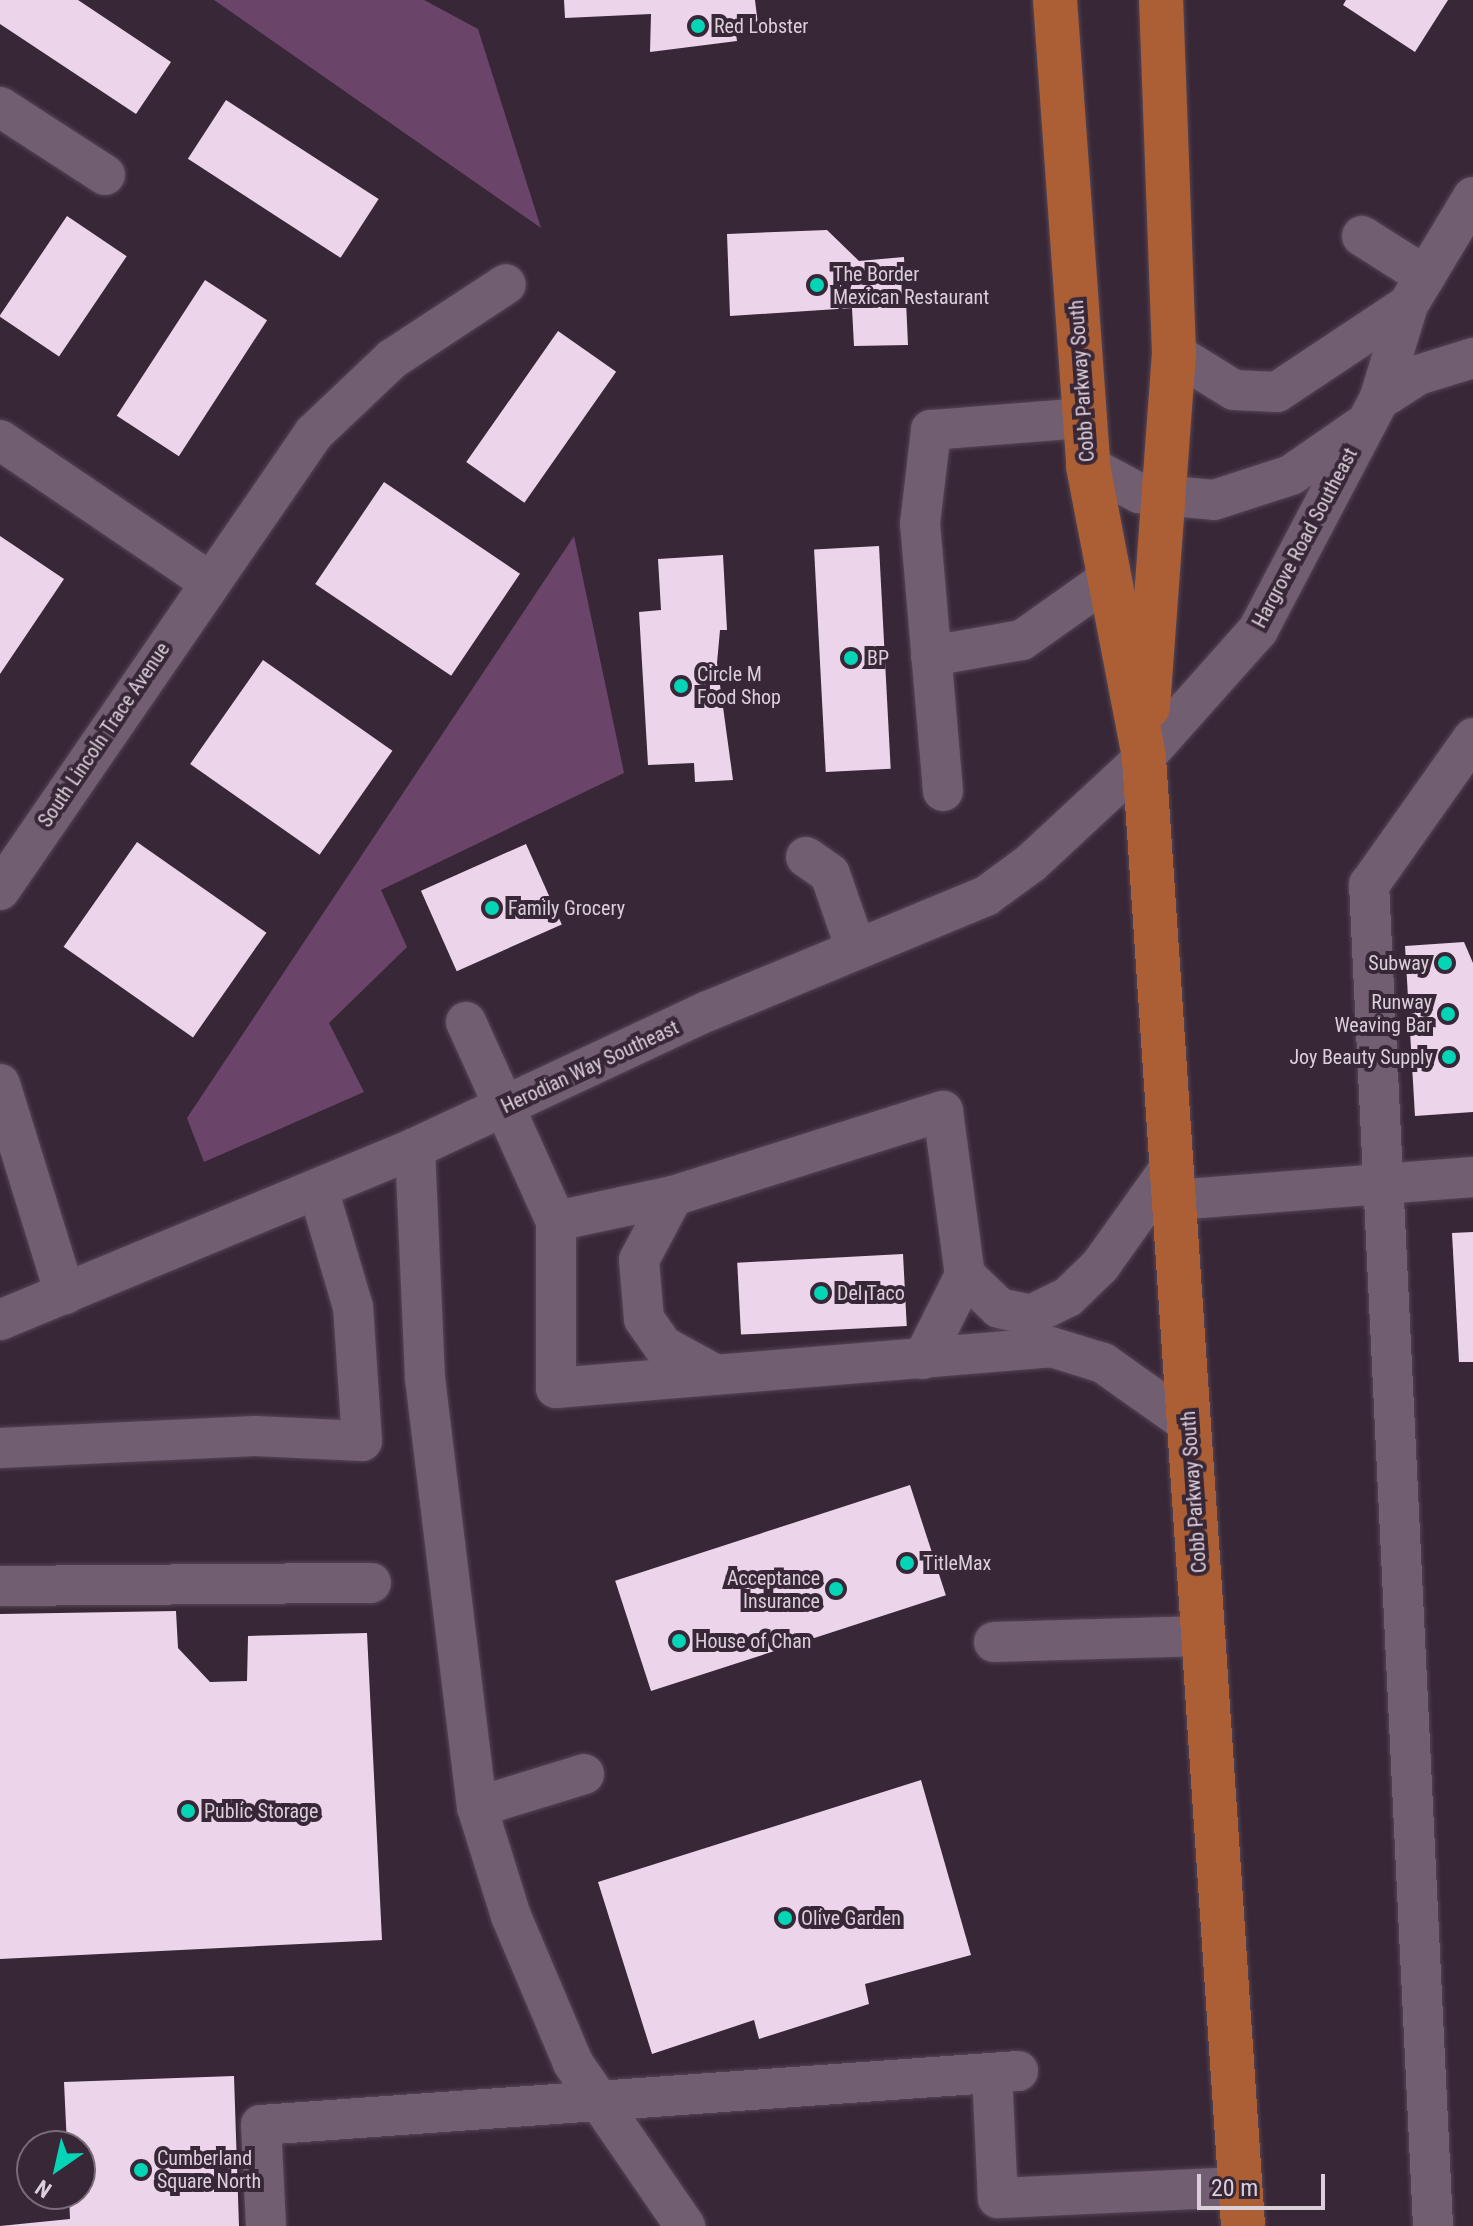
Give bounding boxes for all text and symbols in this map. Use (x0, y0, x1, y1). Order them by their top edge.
place label: Red Lobster (714, 14, 808, 38)
marker: Red Lobster (689, 17, 707, 35)
place label: The Border Mexican Restaurant (833, 262, 989, 309)
marker: The Border Mexican Restaurant (808, 276, 826, 294)
street label: Cobb Parkway South (1064, 299, 1100, 463)
street label: Hargrove Road Southeast (1247, 444, 1363, 632)
street label: South Lincoln Trace Avenue (33, 638, 175, 832)
place label: BP (867, 646, 889, 670)
marker: BP (842, 649, 860, 667)
place label: Circle M Food Shop (697, 662, 781, 709)
marker: Circle M Food Shop (672, 677, 690, 695)
place label: Family Grocery (508, 896, 625, 920)
marker: Family Grocery (483, 899, 501, 917)
place label: Subway (1368, 951, 1429, 975)
marker: Subway (1436, 954, 1454, 972)
place label: Runway Weaving Bar (1334, 990, 1432, 1037)
marker: Runway Weaving Bar (1439, 1005, 1457, 1023)
street label: Herodian Way Southeast (497, 1015, 683, 1119)
place label: Joy Beauty Supply (1289, 1045, 1433, 1069)
marker: Joy Beauty Supply (1440, 1048, 1458, 1066)
place label: Del Taco (837, 1281, 905, 1305)
marker: Del Taco (812, 1284, 830, 1302)
street label: Cobb Parkway South (1176, 1410, 1212, 1574)
place label: TitleMax (923, 1551, 991, 1575)
marker: TitleMax (898, 1554, 916, 1572)
place label: Acceptance Insurance (727, 1566, 820, 1613)
marker: Acceptance Insurance (827, 1580, 845, 1598)
place label: House of Chan (695, 1629, 811, 1653)
marker: House of Chan (670, 1632, 688, 1650)
place label: Public Storage (204, 1799, 318, 1823)
marker: Public Storage (179, 1802, 197, 1820)
place label: Olive Garden (801, 1906, 901, 1930)
marker: Olive Garden (776, 1909, 794, 1927)
north arrow (16, 2130, 96, 2210)
place label: Cumberland Square North (157, 2146, 261, 2193)
scale bar (1201, 2158, 1329, 2208)
marker: Cumberland Square North (132, 2161, 150, 2179)
text: 20 m (1211, 2174, 1258, 2202)
text: N (31, 2175, 56, 2203)

